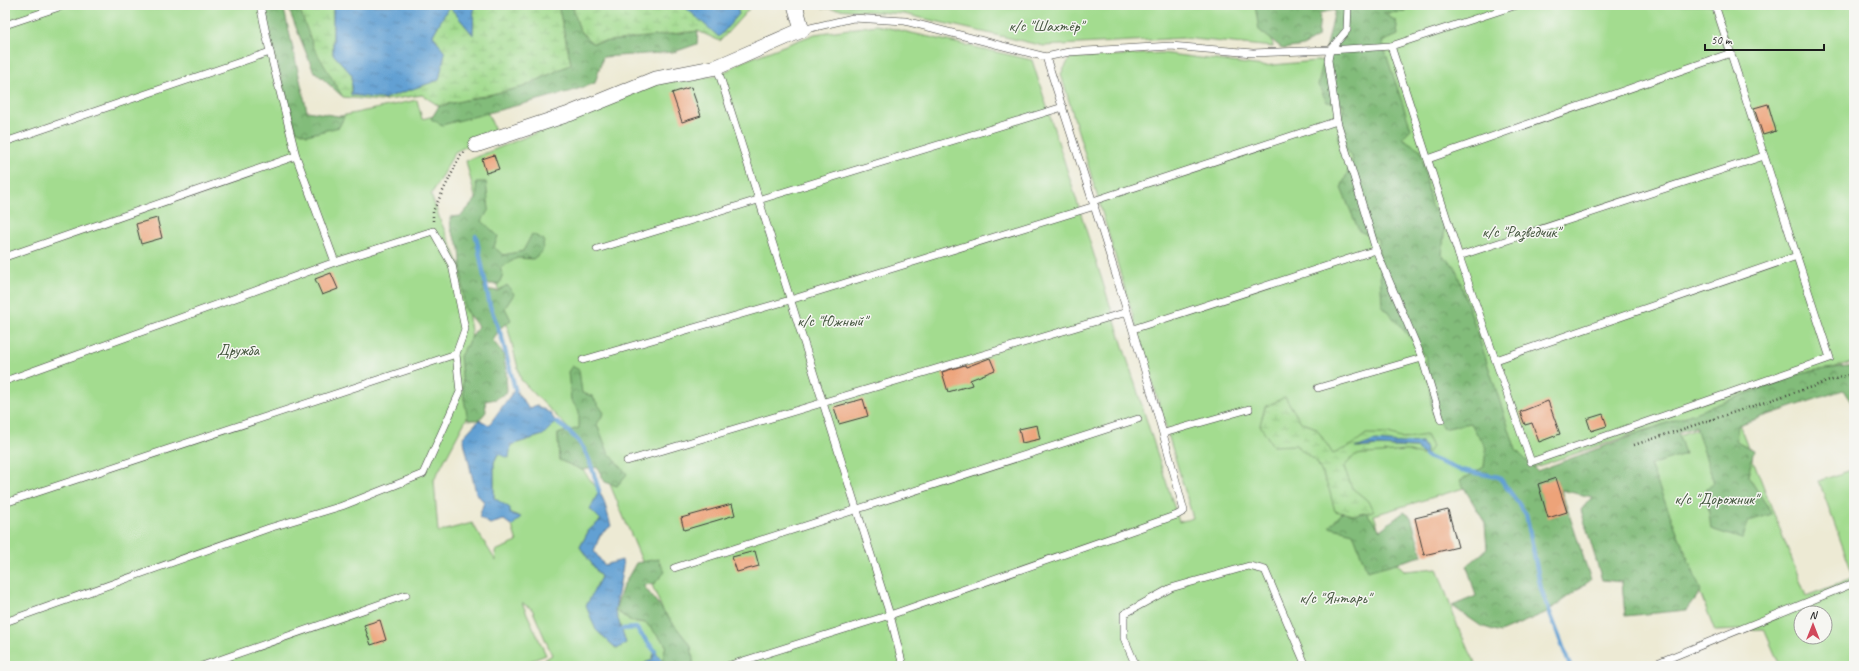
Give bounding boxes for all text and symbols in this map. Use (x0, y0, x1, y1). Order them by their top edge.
park label: к/с "Шахтёр" (1009, 16, 1087, 36)
scale bar (1705, 26, 1824, 52)
text: 50 m (1711, 32, 1733, 48)
park label: к/с "Разведчик" (1482, 222, 1563, 242)
park label: к/с "Южный" (797, 311, 870, 331)
park label: Дружба (217, 340, 261, 360)
park label: к/с "Дорожник" (1674, 489, 1761, 509)
park label: к/с "Янтарь" (1299, 588, 1374, 608)
north arrow (1793, 605, 1833, 645)
text: N (1810, 608, 1819, 622)

